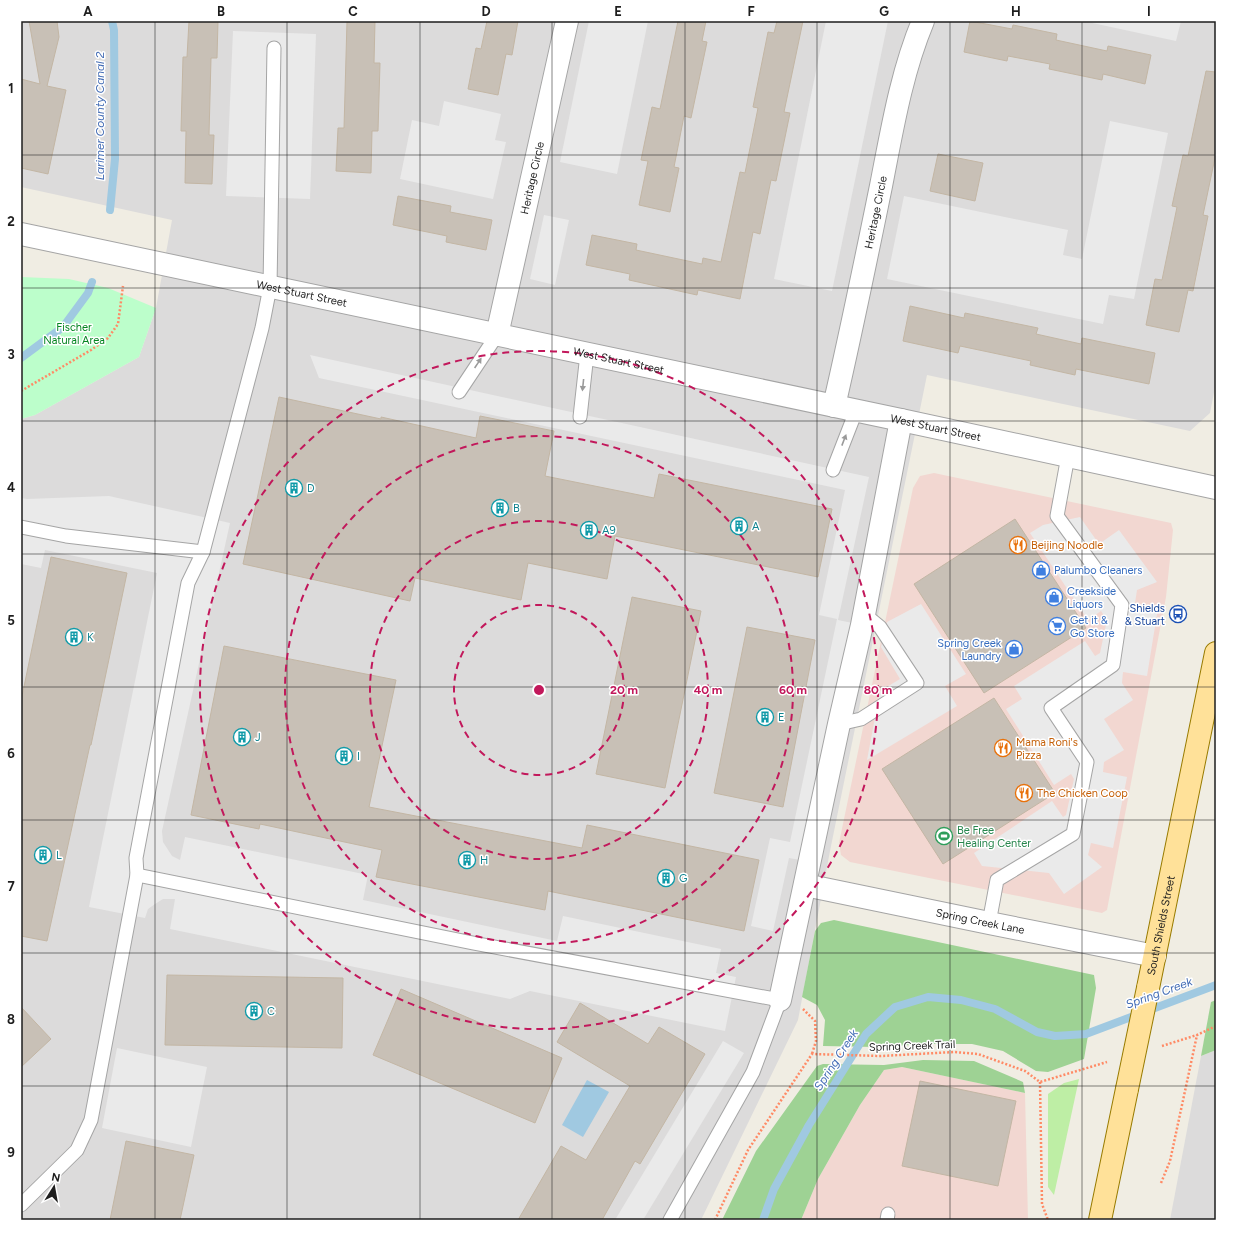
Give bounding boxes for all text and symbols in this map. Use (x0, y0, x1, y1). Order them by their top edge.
text: A (83, 4, 93, 19)
text: B (217, 4, 225, 19)
text: C (348, 4, 358, 19)
text: D (481, 4, 491, 19)
text: E (614, 4, 622, 19)
text: F (747, 4, 755, 19)
text: G (879, 4, 889, 19)
text: H (1011, 4, 1021, 19)
text: I (1147, 4, 1151, 19)
water label: Larimer County Canal 2 (93, 51, 107, 180)
text: 1 (8, 81, 14, 96)
street label: Heritage Circle (518, 140, 546, 215)
street label: Heritage Circle (862, 175, 889, 250)
text: 2 (7, 214, 15, 229)
street label: West Stuart Street (255, 277, 348, 309)
park label: Fischer Natural Area (43, 321, 105, 347)
street label: West Stuart Street (572, 344, 665, 376)
text: 3 (7, 347, 15, 362)
one-way arrow (474, 358, 482, 368)
one-way arrow (580, 379, 586, 391)
street label: West Stuart Street (889, 411, 982, 444)
one-way arrow (842, 434, 848, 446)
building icon: D (284, 478, 304, 498)
text: 4 (7, 480, 15, 495)
place label: D (307, 482, 315, 495)
building icon: B (490, 498, 510, 518)
place label: B (513, 502, 520, 515)
building icon: A (729, 516, 749, 536)
building icon: A9 (579, 520, 599, 540)
place label: A (752, 520, 760, 533)
place label: A9 (602, 524, 616, 537)
restaurant icon: Beijing Noodle (1008, 535, 1028, 555)
place label: Beijing Noodle (1031, 539, 1103, 552)
shop icon: Palumbo Cleaners (1031, 560, 1051, 580)
place label: Palumbo Cleaners (1054, 564, 1142, 577)
place label: Creekside Liquors (1067, 585, 1116, 611)
shop icon: Creekside Liquors (1044, 587, 1064, 607)
place label: Shields & Stuart (1125, 602, 1165, 628)
bus stop icon: Shields & Stuart (1168, 604, 1188, 624)
text: 5 (7, 613, 15, 628)
place label: Get it & Go Store (1070, 614, 1114, 640)
supermarket icon: Get it & Go Store (1047, 616, 1067, 636)
building icon: K (64, 627, 84, 647)
place label: K (87, 631, 94, 644)
place label: Spring Creek Laundry (937, 637, 1002, 663)
shop icon: Spring Creek Laundry (1004, 639, 1024, 659)
centre of rings (532, 683, 546, 697)
text: 20 m (610, 683, 638, 697)
text: 40 m (694, 683, 722, 697)
text: 60 m (779, 683, 807, 697)
text: 80 m (864, 683, 892, 697)
building icon: E (755, 707, 775, 727)
place label: E (778, 711, 785, 724)
building icon: J (232, 727, 252, 747)
place label: J (255, 731, 261, 744)
place label: Mama Roni's Pizza (1016, 736, 1078, 762)
restaurant icon: Mama Roni's Pizza (993, 738, 1013, 758)
text: 6 (7, 746, 15, 761)
building icon: I (334, 746, 354, 766)
place label: I (357, 750, 360, 763)
restaurant icon: The Chicken Coop (1014, 783, 1034, 803)
place label: The Chicken Coop (1037, 787, 1128, 800)
place label: Be Free Healing Center (957, 824, 1031, 850)
sports icon: Be Free Healing Center (934, 826, 954, 846)
building icon: L (33, 845, 53, 865)
place label: L (56, 849, 62, 862)
building icon: H (457, 850, 477, 870)
place label: H (480, 854, 488, 867)
building icon: G (656, 868, 676, 888)
place label: G (679, 872, 687, 885)
street label: South Shields Street (1144, 874, 1177, 976)
text: 7 (7, 879, 15, 894)
street label: Spring Creek Lane (935, 906, 1026, 936)
water label: Spring Creek (1124, 974, 1195, 1012)
building icon: C (244, 1001, 264, 1021)
place label: C (267, 1005, 275, 1018)
text: 8 (7, 1012, 15, 1027)
water label: Spring Creek (811, 1026, 862, 1093)
street label: Spring Creek Trail (869, 1038, 955, 1054)
text: 9 (7, 1145, 15, 1160)
north arrow (34, 1167, 74, 1207)
text: N (50, 1170, 61, 1185)

